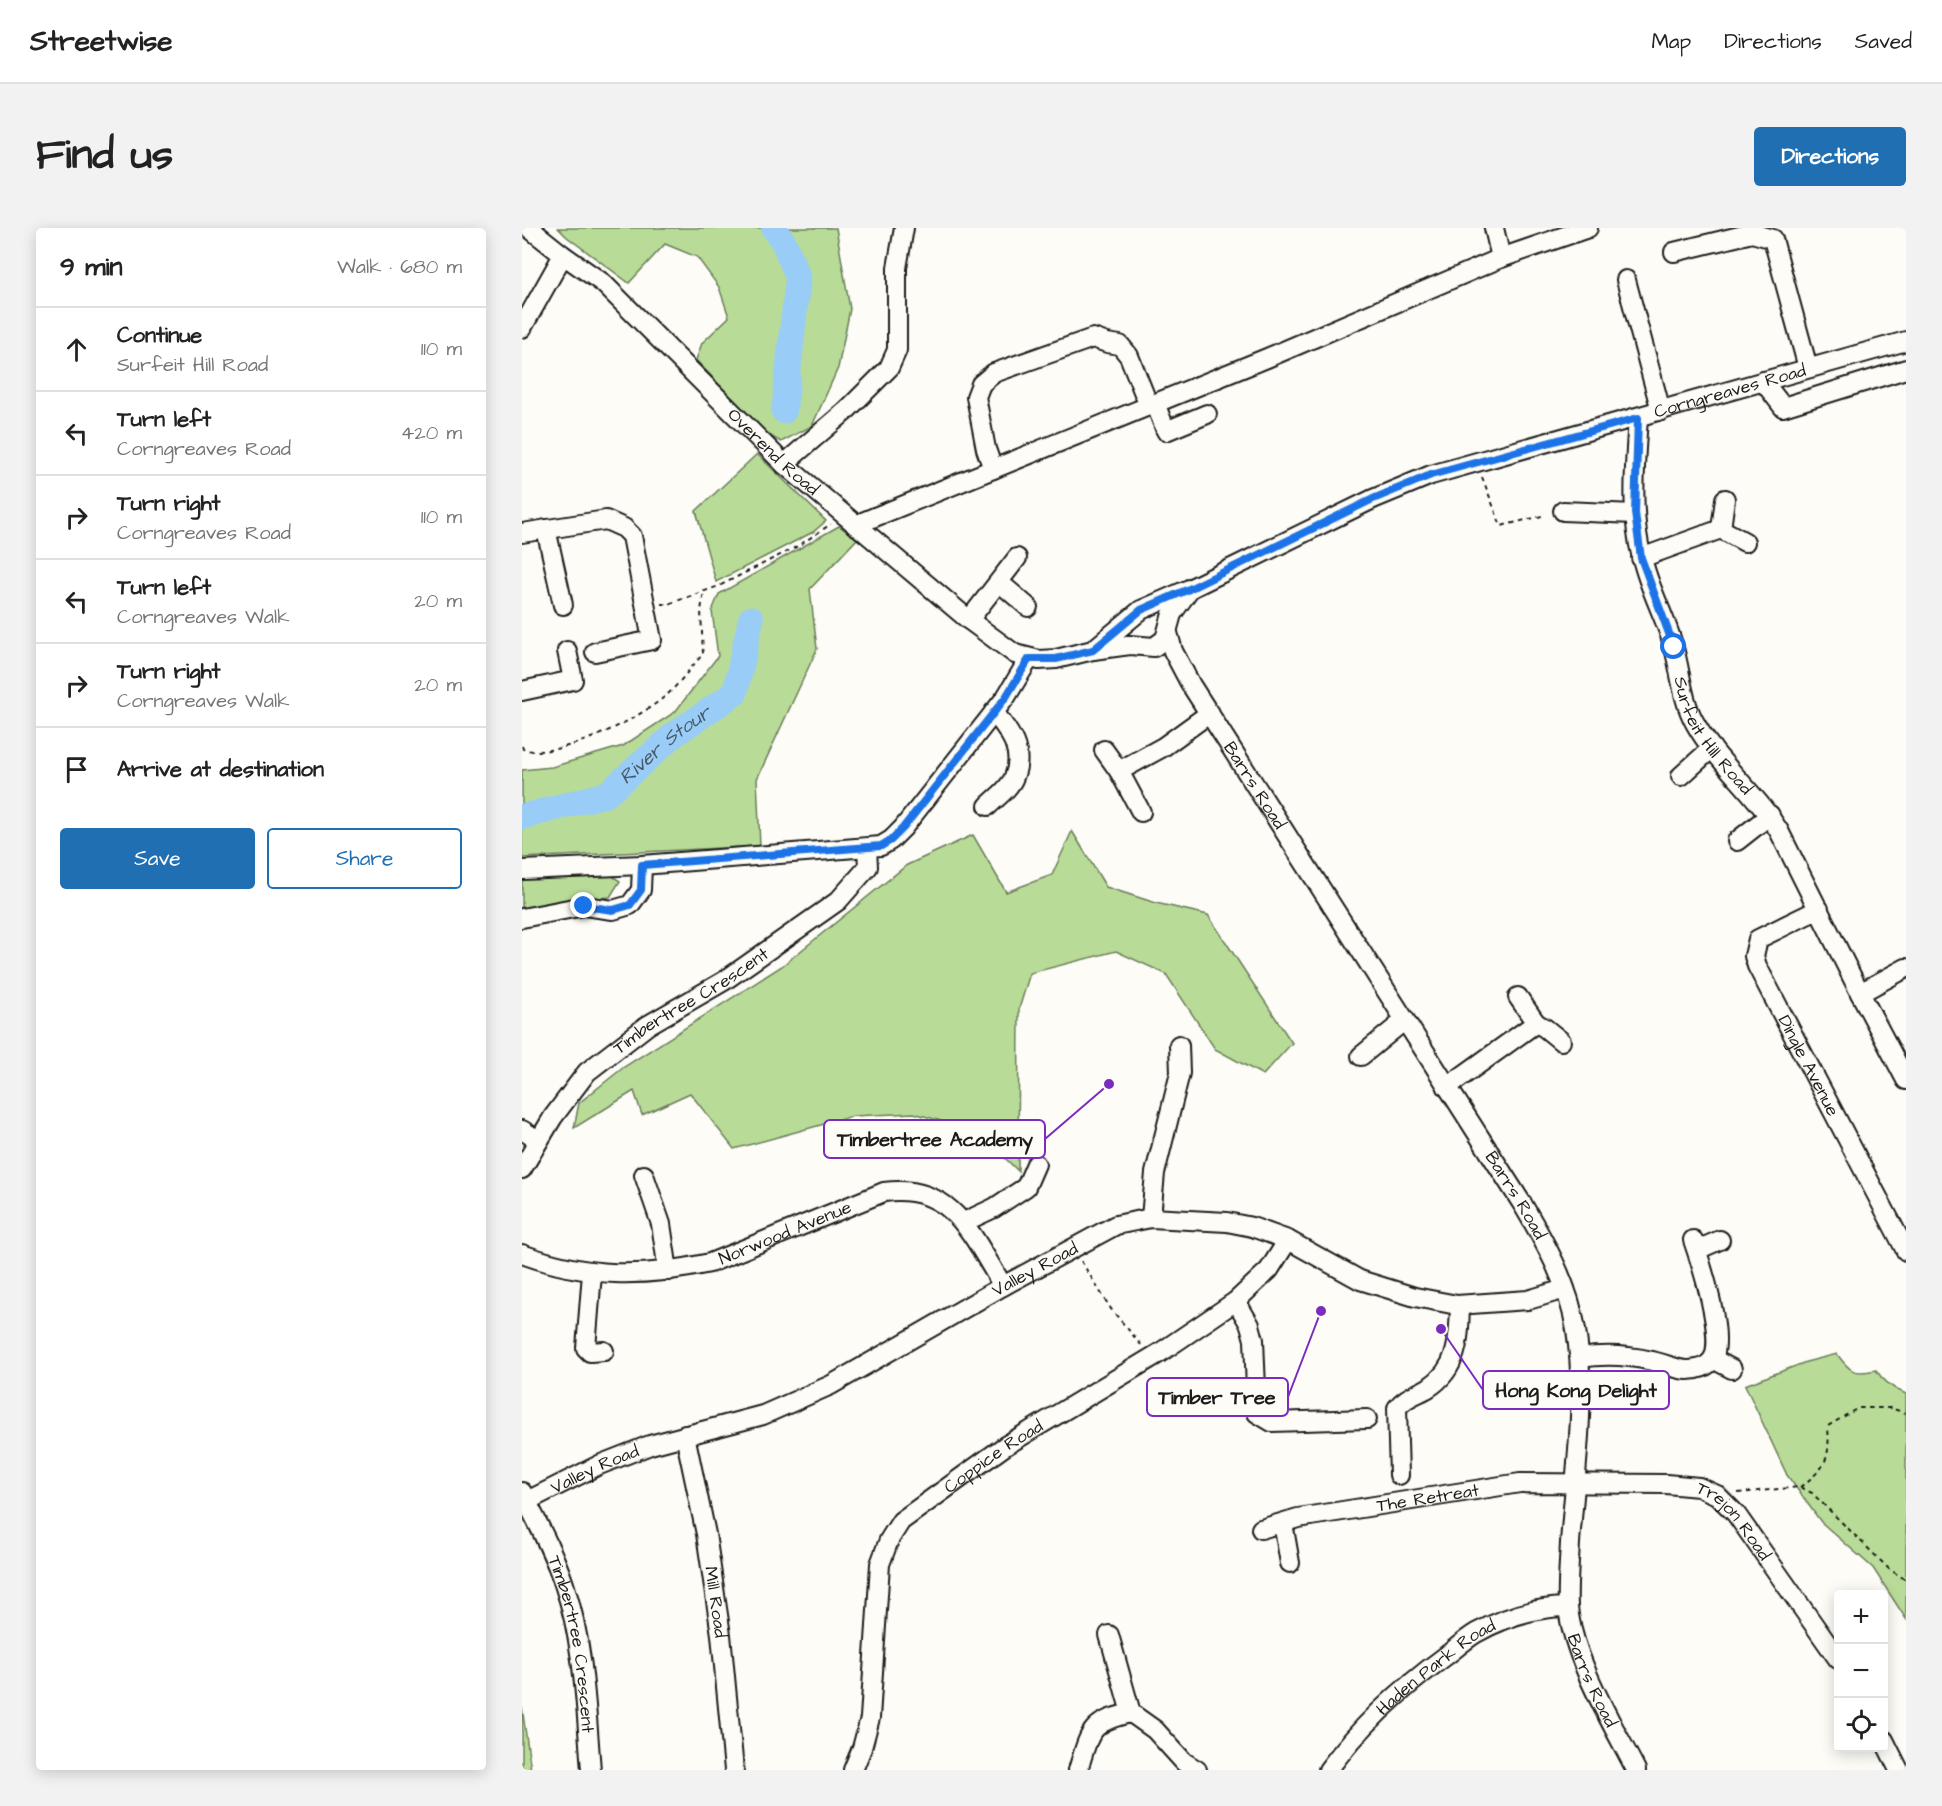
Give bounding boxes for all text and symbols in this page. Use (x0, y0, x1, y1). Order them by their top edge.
text: Streetwise (30, 22, 172, 61)
text: Map (1651, 27, 1691, 56)
text: Directions (1724, 27, 1822, 56)
text: Saved (1855, 27, 1912, 56)
text: Find us (36, 127, 173, 185)
button: Directions (1754, 127, 1906, 186)
text: 9 min (60, 249, 122, 285)
text: Walk · 680 m (337, 253, 462, 281)
text: Continue (117, 320, 202, 351)
icon: ahead (60, 333, 93, 366)
text: 110 m (421, 335, 462, 363)
text: Surfeit Hill Road (117, 351, 268, 379)
street label: Corngreaves Road (1651, 357, 1809, 424)
street label: Overend Road (722, 402, 825, 501)
text: Turn left (117, 404, 211, 435)
icon: left (60, 417, 93, 450)
text: 420 m (401, 419, 462, 447)
text: Corngreaves Road (117, 435, 291, 463)
text: Turn right (117, 488, 220, 519)
icon: right (60, 501, 93, 534)
text: 110 m (421, 503, 462, 531)
text: Corngreaves Road (117, 519, 291, 547)
text: Turn left (117, 572, 211, 603)
icon: left (60, 585, 93, 618)
text: 20 m (414, 587, 462, 615)
text: Corngreaves Walk (117, 603, 289, 631)
route start (1660, 633, 1686, 659)
text: Turn right (117, 656, 220, 687)
icon: right (60, 669, 93, 702)
text: 20 m (414, 671, 462, 699)
street label: Surfeit Hill Road (1668, 674, 1759, 800)
text: Corngreaves Walk (117, 687, 289, 715)
water label: River Stour (613, 698, 718, 791)
street label: Barrs Road (1218, 737, 1292, 834)
icon: arrive (60, 753, 93, 786)
text: Arrive at destination (117, 754, 324, 785)
button: Save (60, 828, 255, 889)
button: Share (267, 828, 462, 889)
route end (570, 892, 596, 918)
street label: Timbertree Crescent (608, 941, 774, 1060)
street label: Dingle Avenue (1772, 1010, 1846, 1121)
callout: Timbertree Academy (824, 1120, 1045, 1158)
text: Timbertree Academy (836, 1126, 1033, 1155)
street label: Barrs Road (1479, 1146, 1553, 1244)
street label: Norwood Avenue (715, 1194, 855, 1271)
street label: Valley Road (987, 1235, 1082, 1302)
callout: Hong Kong Delight (1483, 1371, 1669, 1409)
text: Hong Kong Delight (1495, 1377, 1658, 1406)
callout: Timber Tree (1147, 1378, 1288, 1416)
text: Timber Tree (1157, 1384, 1276, 1412)
street label: Coppice Road (938, 1413, 1048, 1499)
street label: Valley Road (546, 1438, 642, 1500)
street label: Trejon Road (1693, 1475, 1777, 1565)
street label: The Retreat (1375, 1477, 1481, 1518)
street label: Timbertree Crescent (542, 1552, 601, 1734)
street label: Mill Road (698, 1565, 734, 1639)
map controls (1834, 1590, 1888, 1752)
button: + (1834, 1590, 1888, 1644)
street label: Haden Park Road (1370, 1613, 1499, 1721)
street label: Barrs Road (1561, 1631, 1624, 1732)
button: − (1834, 1644, 1888, 1698)
button: locate (1834, 1698, 1888, 1752)

